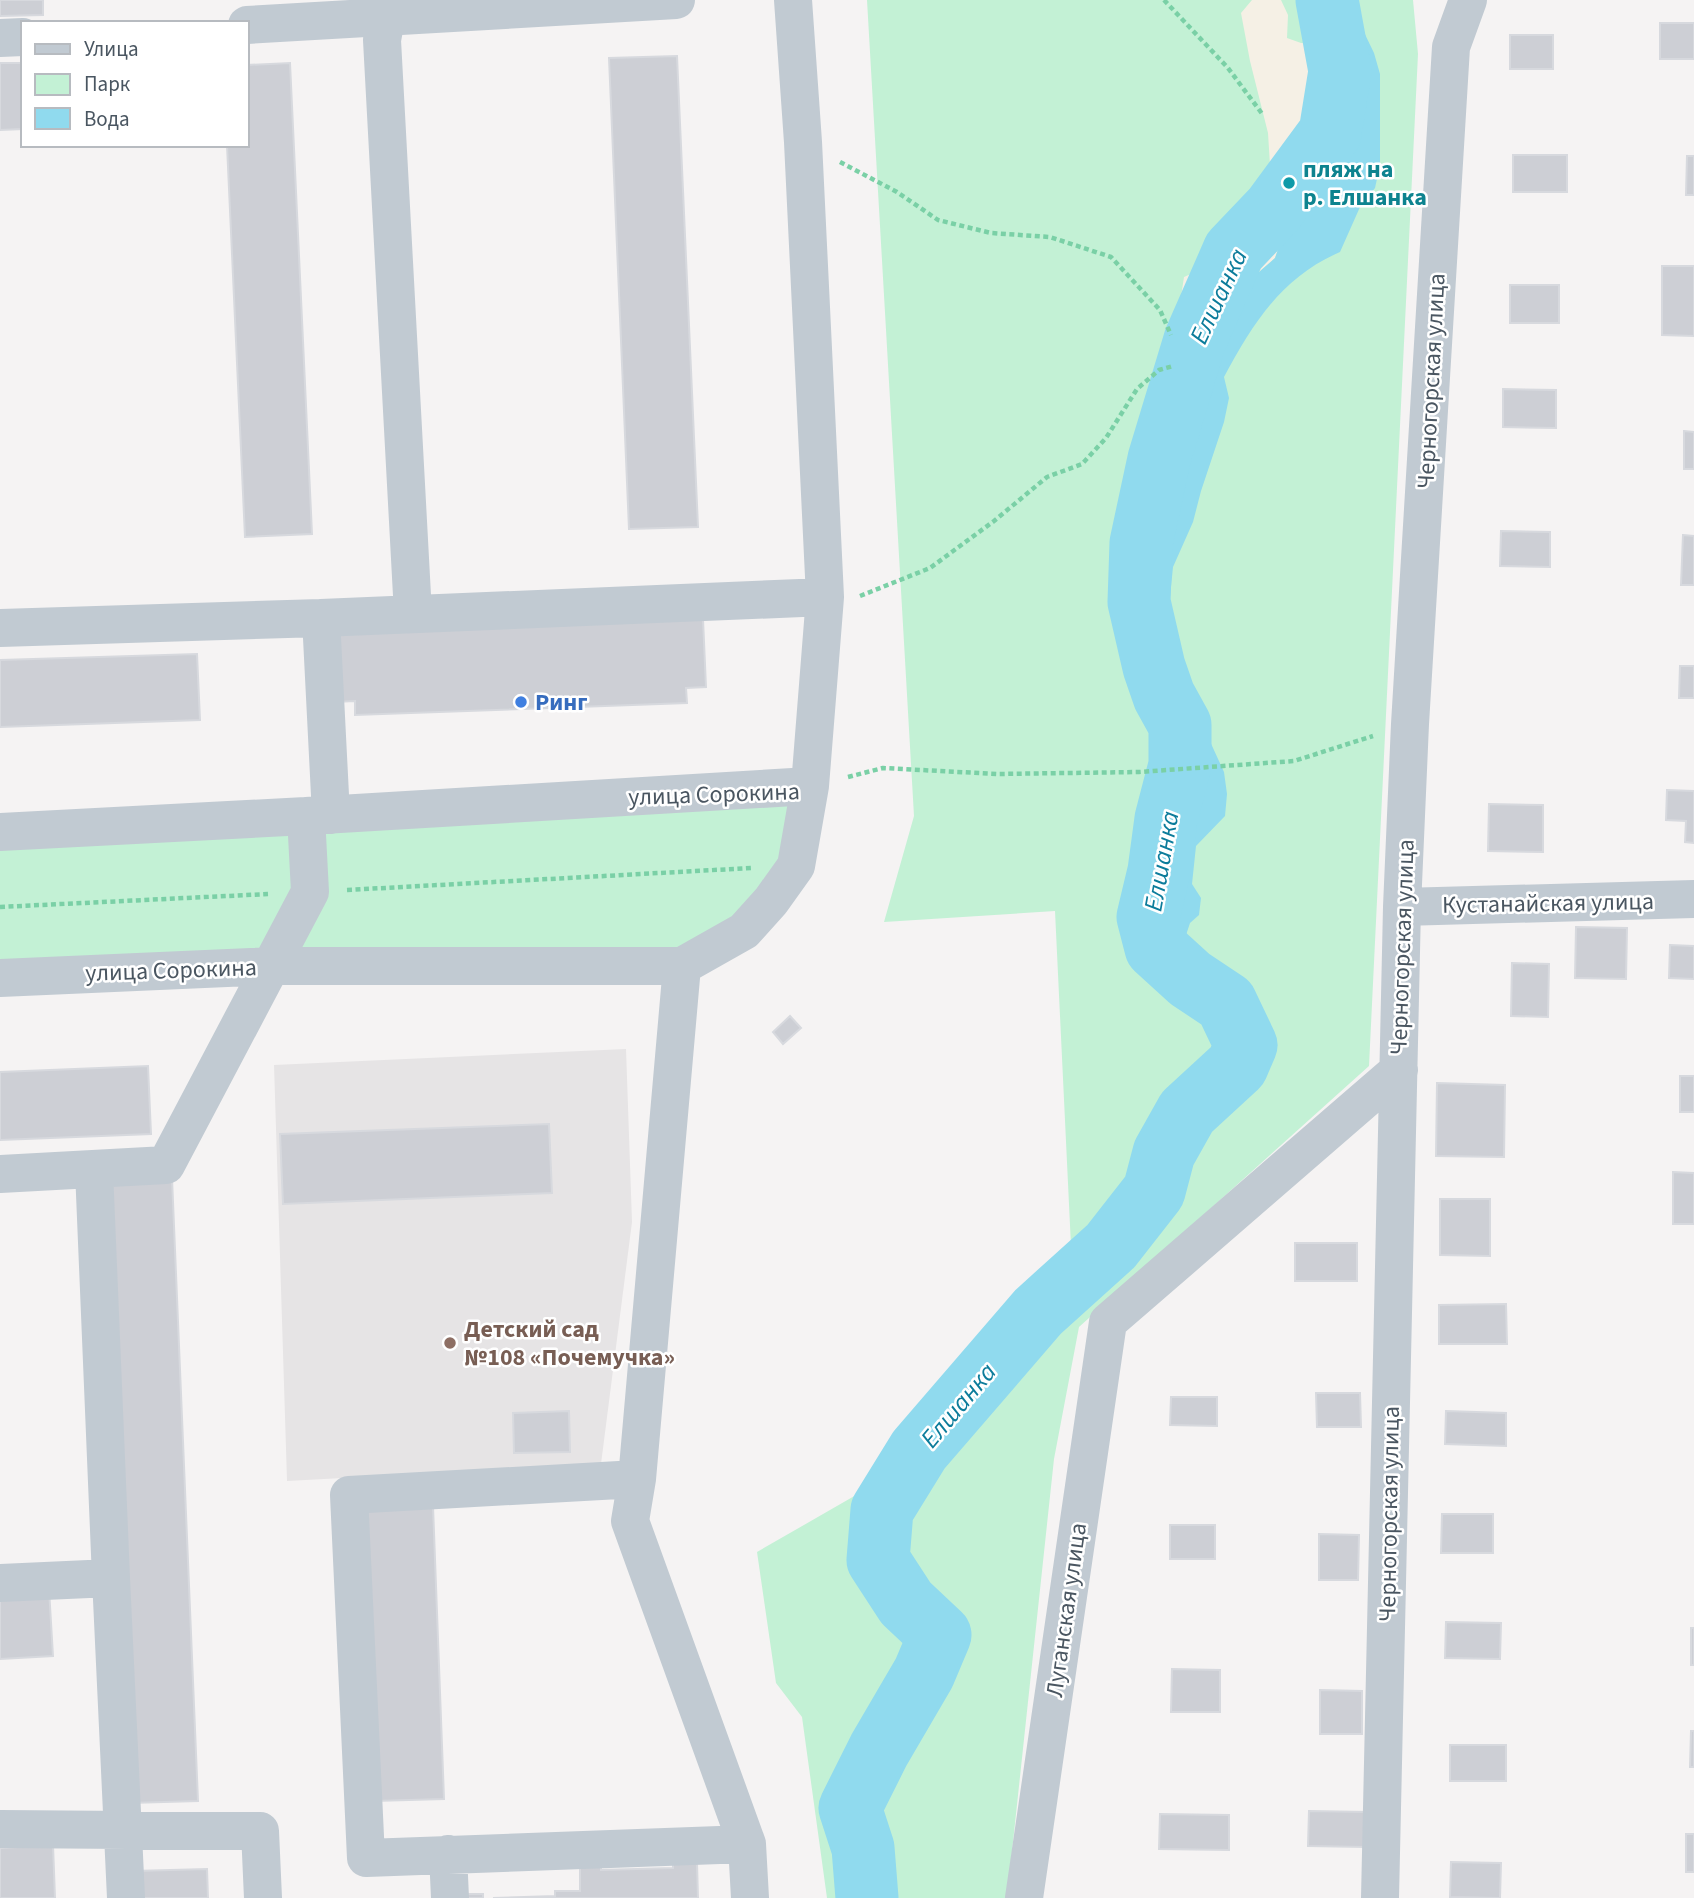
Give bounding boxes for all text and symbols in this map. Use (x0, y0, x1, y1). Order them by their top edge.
legend (21, 21, 248, 147)
text: Улица (84, 34, 139, 64)
text: Парк (84, 69, 131, 99)
text: Вода (84, 104, 130, 134)
place label: пляж на р. Елшанка (1303, 152, 1427, 215)
marker: пляж на р. Елшанка (1281, 175, 1297, 191)
water label: Елшанка (1180, 242, 1257, 350)
street label: Черногорская улица (1408, 272, 1455, 490)
place label: Ринг (535, 685, 588, 720)
marker: Ринг (513, 694, 529, 710)
street label: улица Сорокина (628, 774, 800, 815)
water label: Елшанка (1134, 808, 1189, 914)
street label: Черногорская улица (1381, 838, 1424, 1056)
street label: Кустанайская улица (1442, 884, 1654, 923)
street label: улица Сорокина (85, 950, 257, 991)
place label: Детский сад №108 «Почемучка» (464, 1312, 675, 1375)
marker: Детский сад №108 «Почемучка» (442, 1335, 458, 1351)
water label: Елшанка (912, 1355, 1005, 1456)
street label: Черногорская улица (1370, 1406, 1409, 1622)
street label: Луганская улица (1037, 1521, 1096, 1700)

